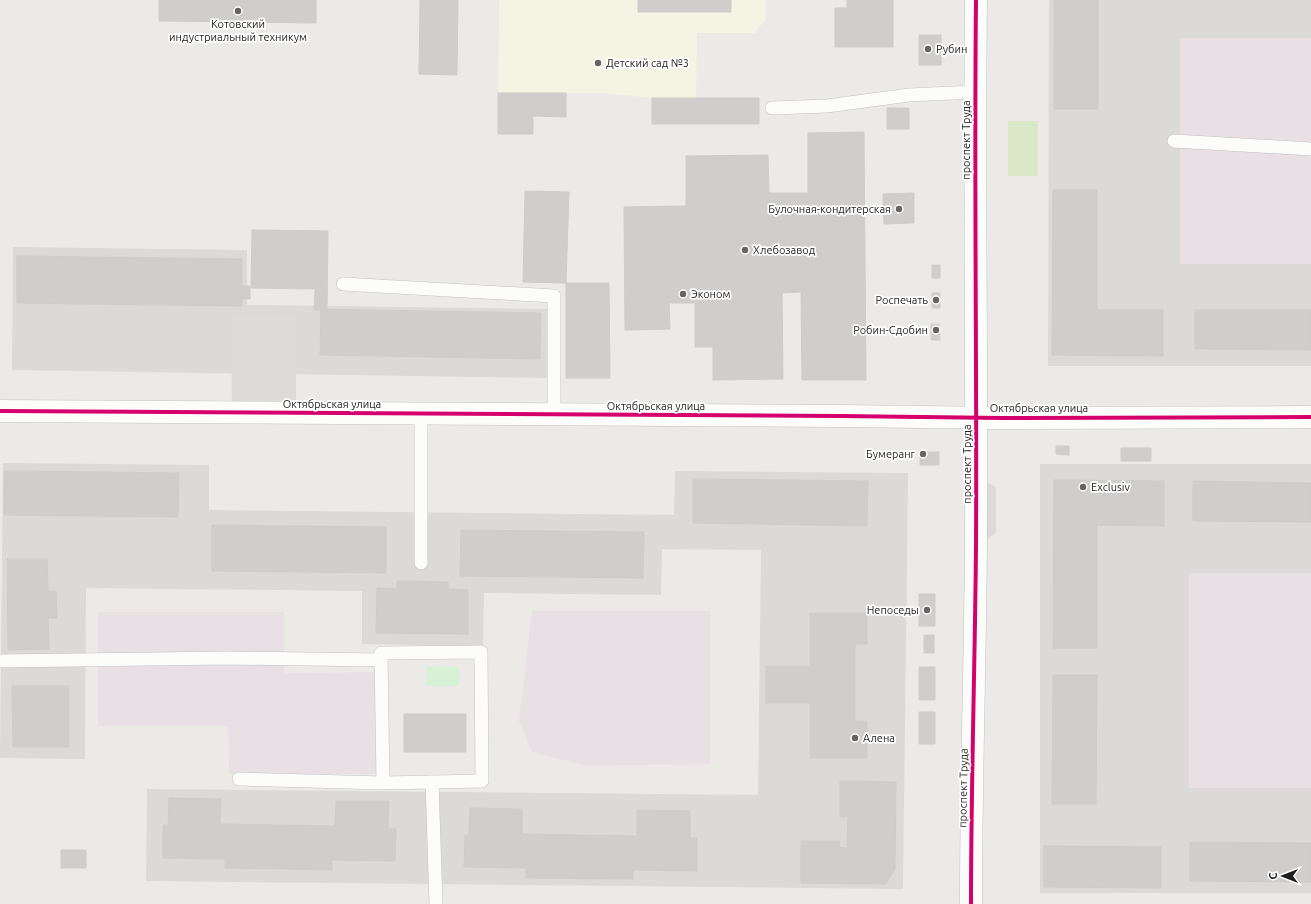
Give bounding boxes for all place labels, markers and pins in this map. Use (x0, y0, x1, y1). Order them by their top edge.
marker: Котовский индустриальный техникум (233, 6, 243, 16)
place label: Котовский индустриальный техникум (169, 18, 307, 43)
place label: Рубин (936, 43, 967, 55)
marker: Рубин (923, 44, 933, 54)
place label: Детский сад №3 (606, 57, 689, 69)
marker: Детский сад №3 (593, 58, 603, 68)
place label: Булочная-кондитерская (768, 203, 891, 215)
marker: Булочная-кондитерская (894, 204, 904, 214)
place label: Хлебозавод (753, 244, 816, 256)
marker: Хлебозавод (740, 245, 750, 255)
place label: Эконом (691, 288, 730, 300)
marker: Эконом (678, 289, 688, 299)
place label: Роспечать (876, 294, 928, 306)
marker: Роспечать (931, 295, 941, 305)
place label: Робин-Сдобин (853, 324, 928, 336)
marker: Робин-Сдобин (931, 325, 941, 335)
place label: Бумеранг (866, 448, 916, 460)
marker: Бумеранг (918, 449, 928, 459)
place label: Exclusiv (1091, 481, 1130, 493)
marker: Exclusiv (1078, 482, 1088, 492)
place label: Непоседы (867, 604, 919, 616)
marker: Непоседы (922, 605, 932, 615)
place label: Алена (863, 732, 895, 744)
marker: Алена (850, 733, 860, 743)

